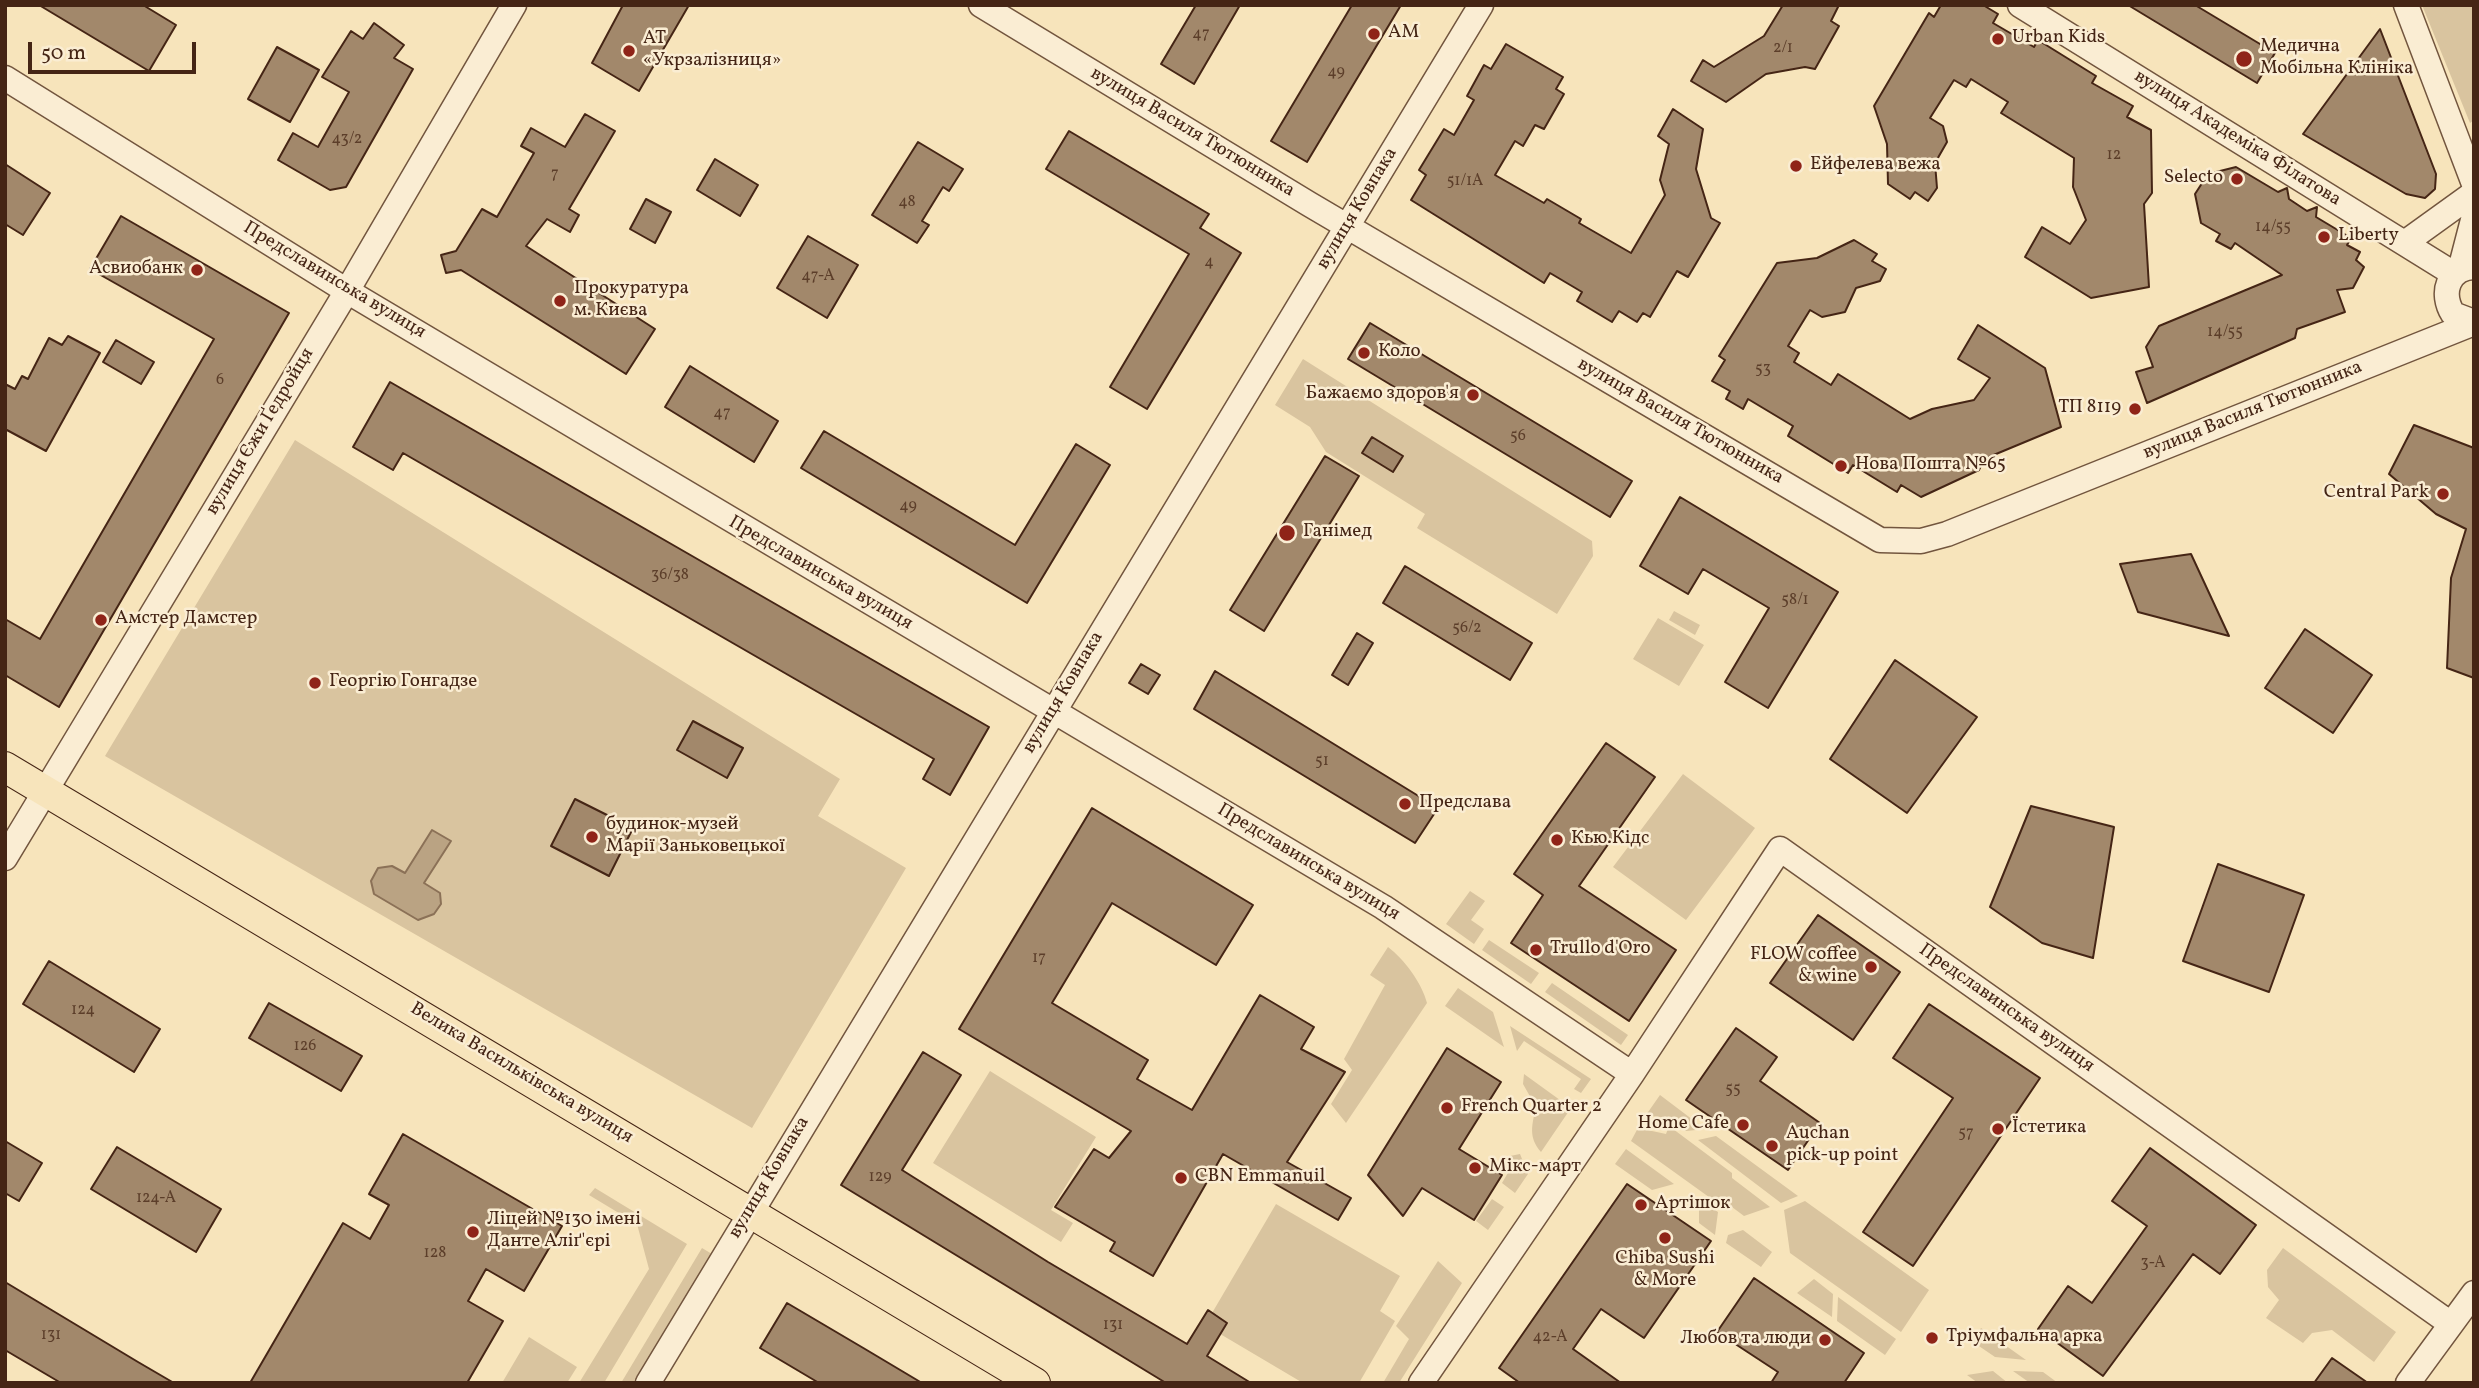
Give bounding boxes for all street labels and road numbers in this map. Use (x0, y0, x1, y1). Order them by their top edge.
street label: вулиця Василя Тютюнника (1086, 63, 1298, 203)
street label: вулиця Академіка Філатова (2129, 66, 2345, 212)
street label: вулиця Ковпака (1313, 144, 1403, 274)
street label: Предславинська вулиця (238, 217, 430, 345)
street label: вулиця Єжи Ґедройця (202, 344, 320, 520)
street label: вулиця Василя Тютюнника (1573, 354, 1787, 490)
street label: вулиця Василя Тютюнника (2140, 357, 2366, 465)
street label: Предславинська вулиця (724, 512, 916, 636)
street label: вулиця Ковпака (1019, 628, 1109, 758)
street label: Предславинська вулиця (1212, 799, 1404, 927)
street label: Предславинська вулиця (1914, 940, 2098, 1078)
street label: Велика Васильківська вулиця (405, 998, 637, 1150)
street label: вулиця Ковпака (725, 1113, 815, 1243)

